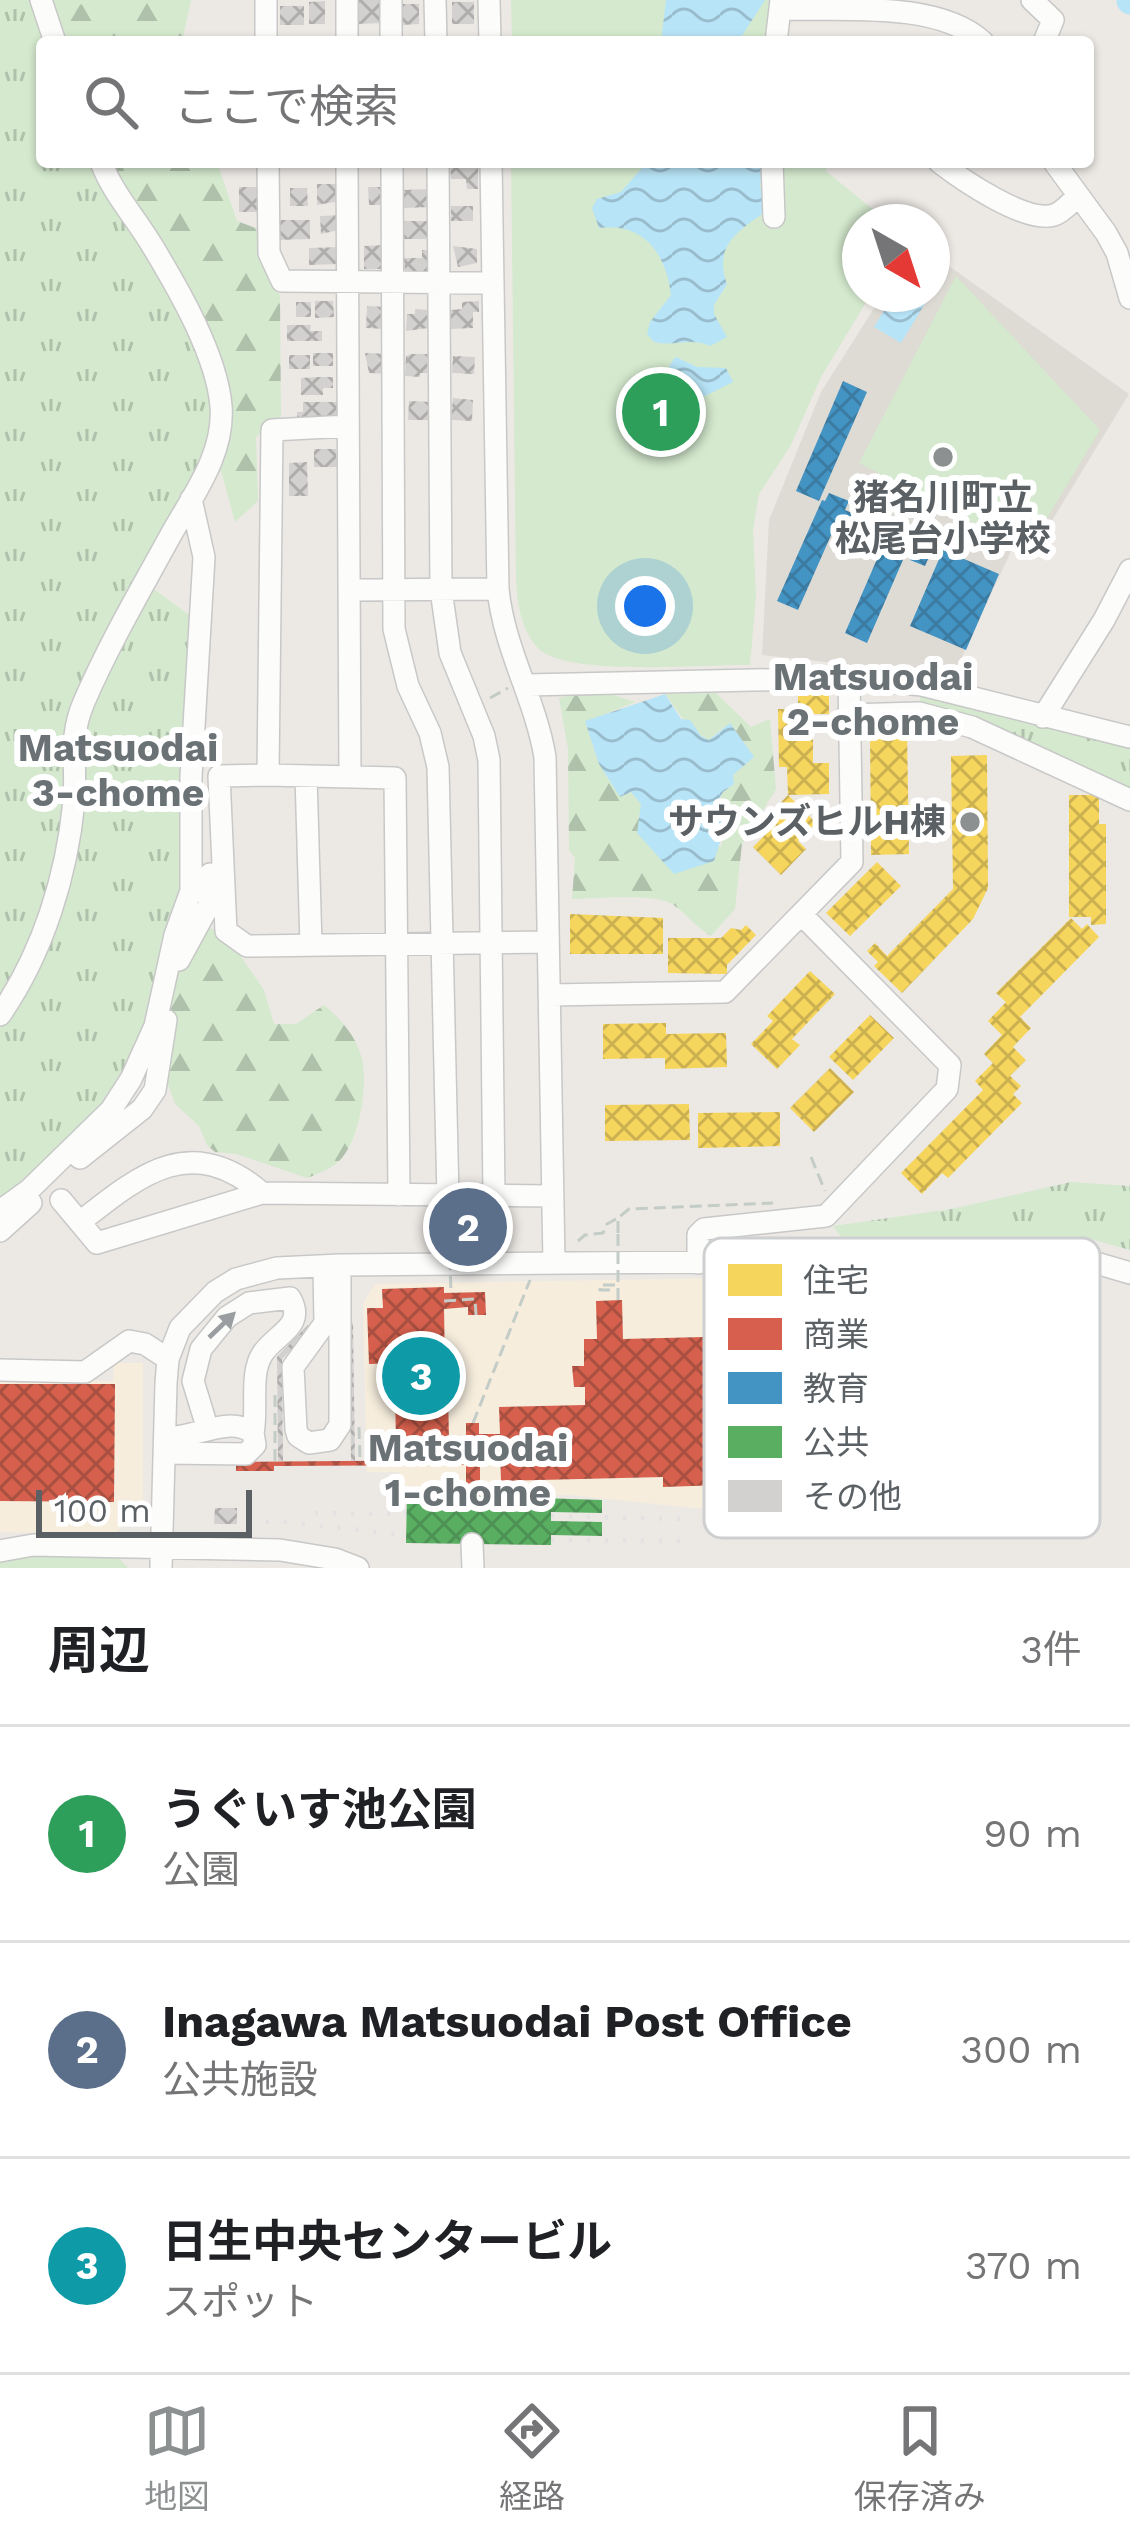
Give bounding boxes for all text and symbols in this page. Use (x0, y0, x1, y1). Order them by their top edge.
search box (36, 36, 1094, 168)
icon: search (78, 69, 144, 135)
text: ここで検索 (174, 80, 399, 133)
north arrow (842, 204, 950, 312)
pin: 1 (622, 367, 700, 457)
marker: 猪名川町立 松尾台小学校 (930, 444, 956, 470)
place label: 猪名川町立 松尾台小学校 (835, 477, 1051, 560)
your location (615, 576, 675, 636)
district label: Matsuodai 2-chome (773, 654, 973, 744)
district label: Matsuodai 3-chome (18, 725, 218, 815)
place label: サウンズヒルH棟 (668, 801, 946, 843)
marker: サウンズヒルH棟 (957, 809, 983, 835)
pin: 2 (429, 1182, 507, 1272)
legend (704, 1238, 1100, 1538)
text: 住宅 (803, 1261, 869, 1300)
one-way arrow (207, 1312, 236, 1339)
text: 商業 (803, 1315, 869, 1354)
pin: 3 (382, 1331, 460, 1421)
text: 教育 (803, 1369, 869, 1408)
text: 公共 (803, 1423, 869, 1462)
district label: Matsuodai 1-chome (368, 1425, 568, 1515)
text: その他 (803, 1477, 902, 1516)
scale bar (36, 1484, 252, 1537)
text: 100 m (54, 1491, 151, 1530)
text: 周辺 (48, 1621, 150, 1680)
text: 3件 (1020, 1627, 1082, 1672)
text: うぐいす池公園 (162, 1783, 477, 1836)
text: 1 (79, 1811, 95, 1856)
text: 90 m (983, 1811, 1082, 1856)
text: 公園 (162, 1847, 240, 1892)
text: Inagawa Matsuodai Post Office (162, 1995, 852, 2048)
text: 2 (75, 2027, 99, 2072)
text: 300 m (960, 2027, 1082, 2072)
text: 公共施設 (162, 2057, 318, 2102)
text: 日生中央センタービル (162, 2215, 612, 2268)
text: 3 (75, 2243, 99, 2288)
text: 370 m (965, 2243, 1082, 2288)
text: スポット (162, 2279, 318, 2324)
tab: 地図 (144, 2398, 210, 2518)
tab: 経路 (499, 2398, 565, 2518)
tab: 保存済み (854, 2398, 986, 2518)

